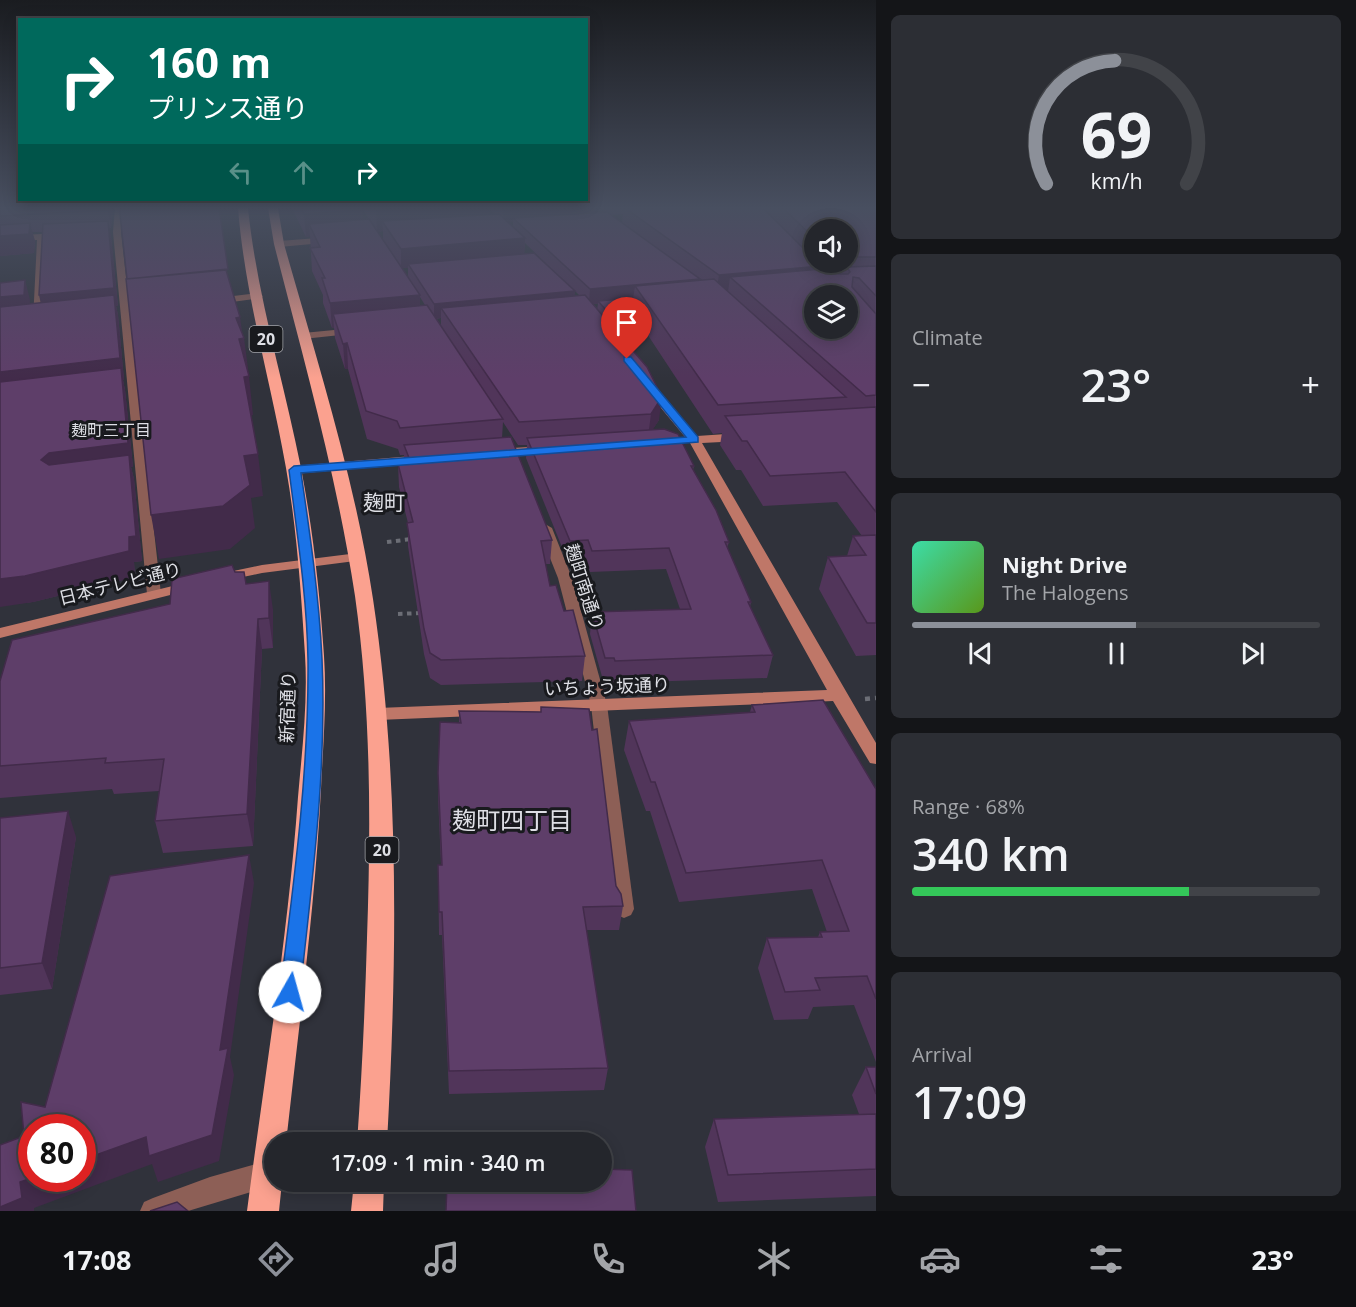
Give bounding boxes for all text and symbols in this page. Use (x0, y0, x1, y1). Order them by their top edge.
text: 160 m (147, 33, 271, 90)
icon: right (48, 42, 126, 120)
text: プリンス通り (147, 89, 308, 126)
text: 69 (1080, 91, 1152, 176)
icon: left (224, 156, 257, 189)
icon: ahead (287, 156, 320, 189)
icon: right (350, 156, 383, 189)
text: km/h (1090, 166, 1142, 195)
map controls (804, 219, 858, 339)
button: sound (804, 219, 858, 273)
button: layers (804, 285, 858, 339)
pin (601, 297, 652, 359)
icon: arrive (610, 306, 643, 339)
text: Climate (912, 324, 983, 351)
road number: 20 (250, 326, 282, 352)
text: 23° (1081, 354, 1151, 415)
text: − (912, 362, 931, 407)
text: + (1301, 362, 1320, 407)
district label: 麹町三丁目 (71, 419, 151, 441)
district label: 麹町 (363, 488, 405, 516)
street label: 麹町南通り (560, 540, 610, 634)
text: Night Drive (1002, 549, 1127, 579)
street label: 日本テレビ通り (56, 556, 184, 610)
text: The Halogens (1002, 579, 1129, 606)
icon: previous (964, 637, 997, 670)
icon: pause (1100, 637, 1133, 670)
icon: next (1236, 637, 1269, 670)
street label: 新宿通り (274, 671, 300, 743)
street label: いちょう坂通り (544, 672, 670, 700)
text: Range · 68% (912, 793, 1025, 820)
district label: 麹町四丁目 (452, 803, 572, 836)
text: 340 km (912, 823, 1070, 884)
road number: 20 (366, 837, 398, 863)
position arrow (258, 960, 322, 1024)
text: Arrival (912, 1041, 972, 1068)
text: 17:09 (912, 1071, 1027, 1132)
speed limit sign: 80 (18, 1114, 96, 1192)
text: 17:09 · 1 min · 340 m (330, 1147, 546, 1177)
icon: directions (255, 1238, 297, 1280)
icon: music (421, 1238, 463, 1280)
icon: phone (587, 1238, 629, 1280)
icon: climate (753, 1238, 795, 1280)
icon: car (919, 1238, 961, 1280)
icon: filters (1085, 1238, 1127, 1280)
text: 17:08 (62, 1241, 131, 1278)
text: 23° (1251, 1241, 1294, 1278)

